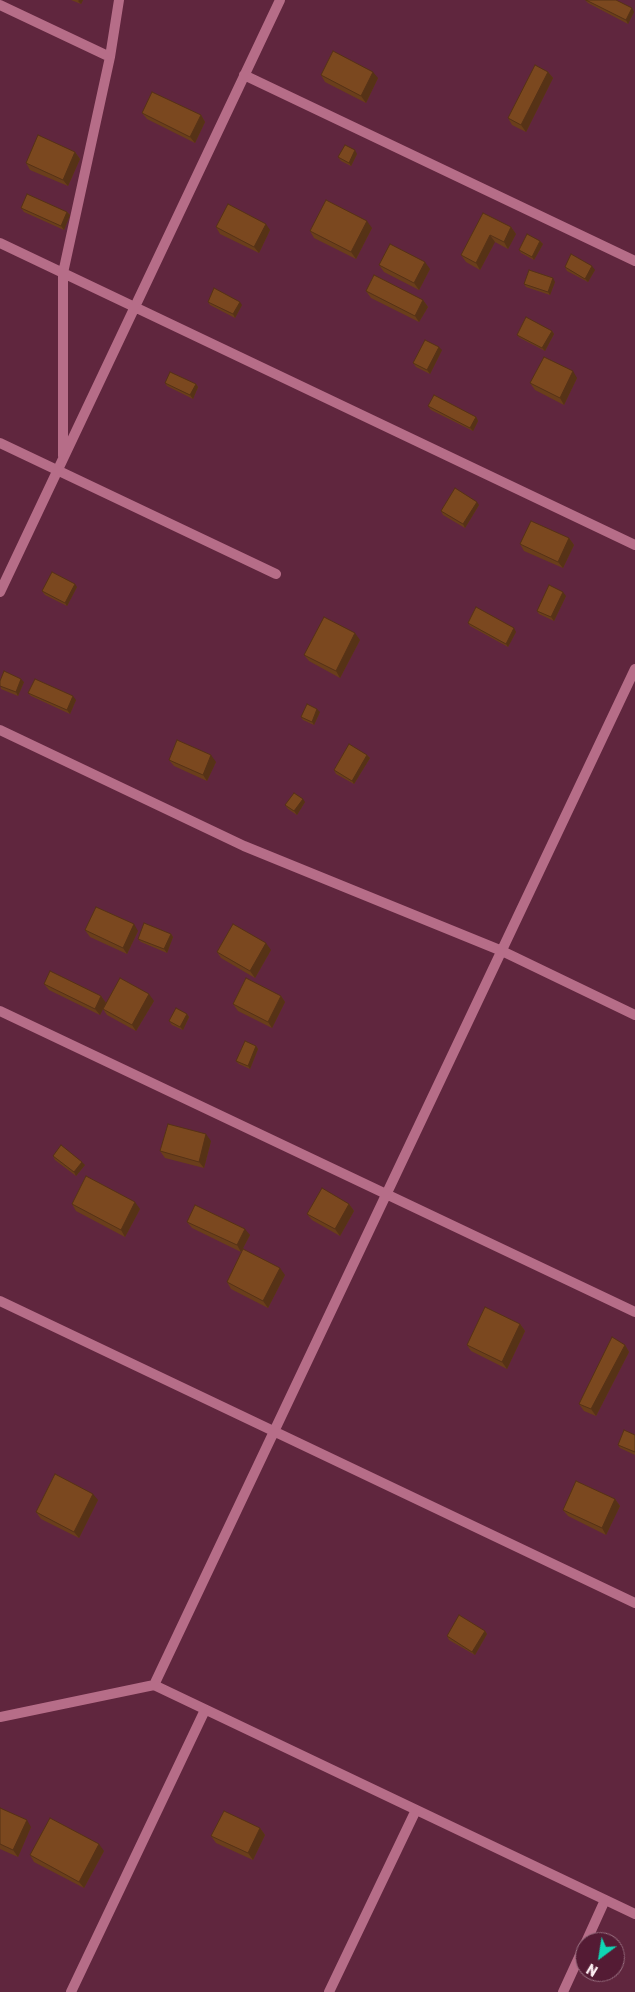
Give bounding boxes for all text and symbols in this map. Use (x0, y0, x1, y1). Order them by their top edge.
north arrow (575, 1932, 625, 1982)
text: N (584, 1960, 601, 1979)

